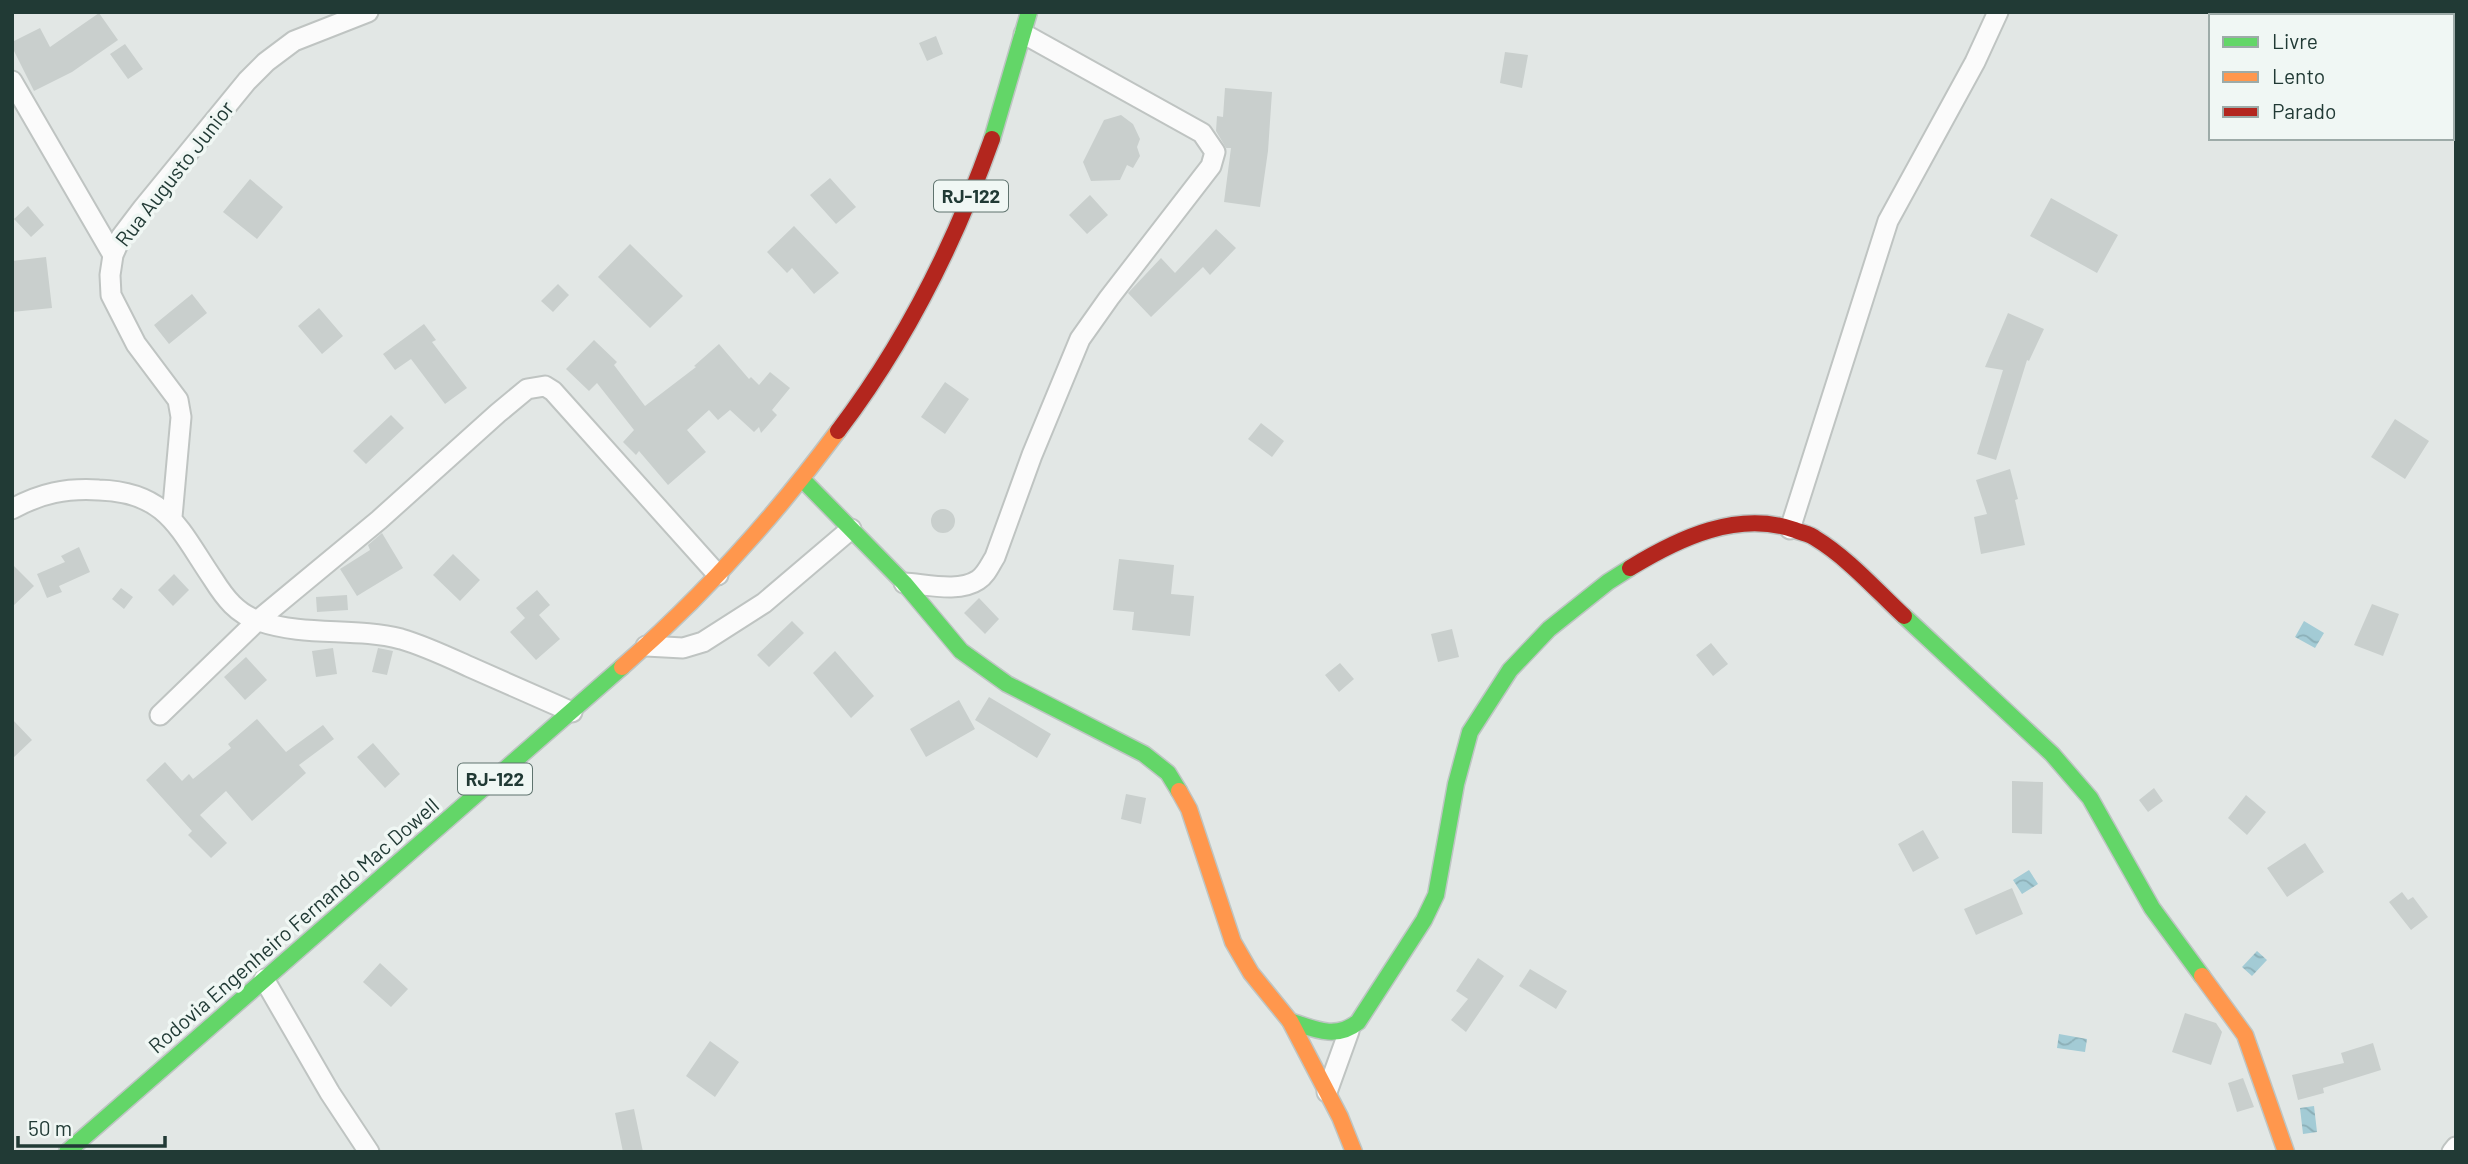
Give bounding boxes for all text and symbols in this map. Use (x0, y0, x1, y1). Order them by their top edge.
legend (2209, 14, 2454, 140)
text: Livre (2272, 28, 2318, 53)
text: Lento (2272, 63, 2325, 88)
street label: Rua Augusto Junior (109, 95, 239, 251)
text: Parado (2272, 98, 2336, 123)
road number: RJ-122 (934, 180, 1008, 212)
road number: RJ-122 (458, 764, 532, 794)
street label: Rodovia Engenheiro Fernando Mac Dowell (143, 792, 443, 1058)
scale bar (18, 1104, 164, 1148)
text: 50 m (28, 1115, 72, 1140)

